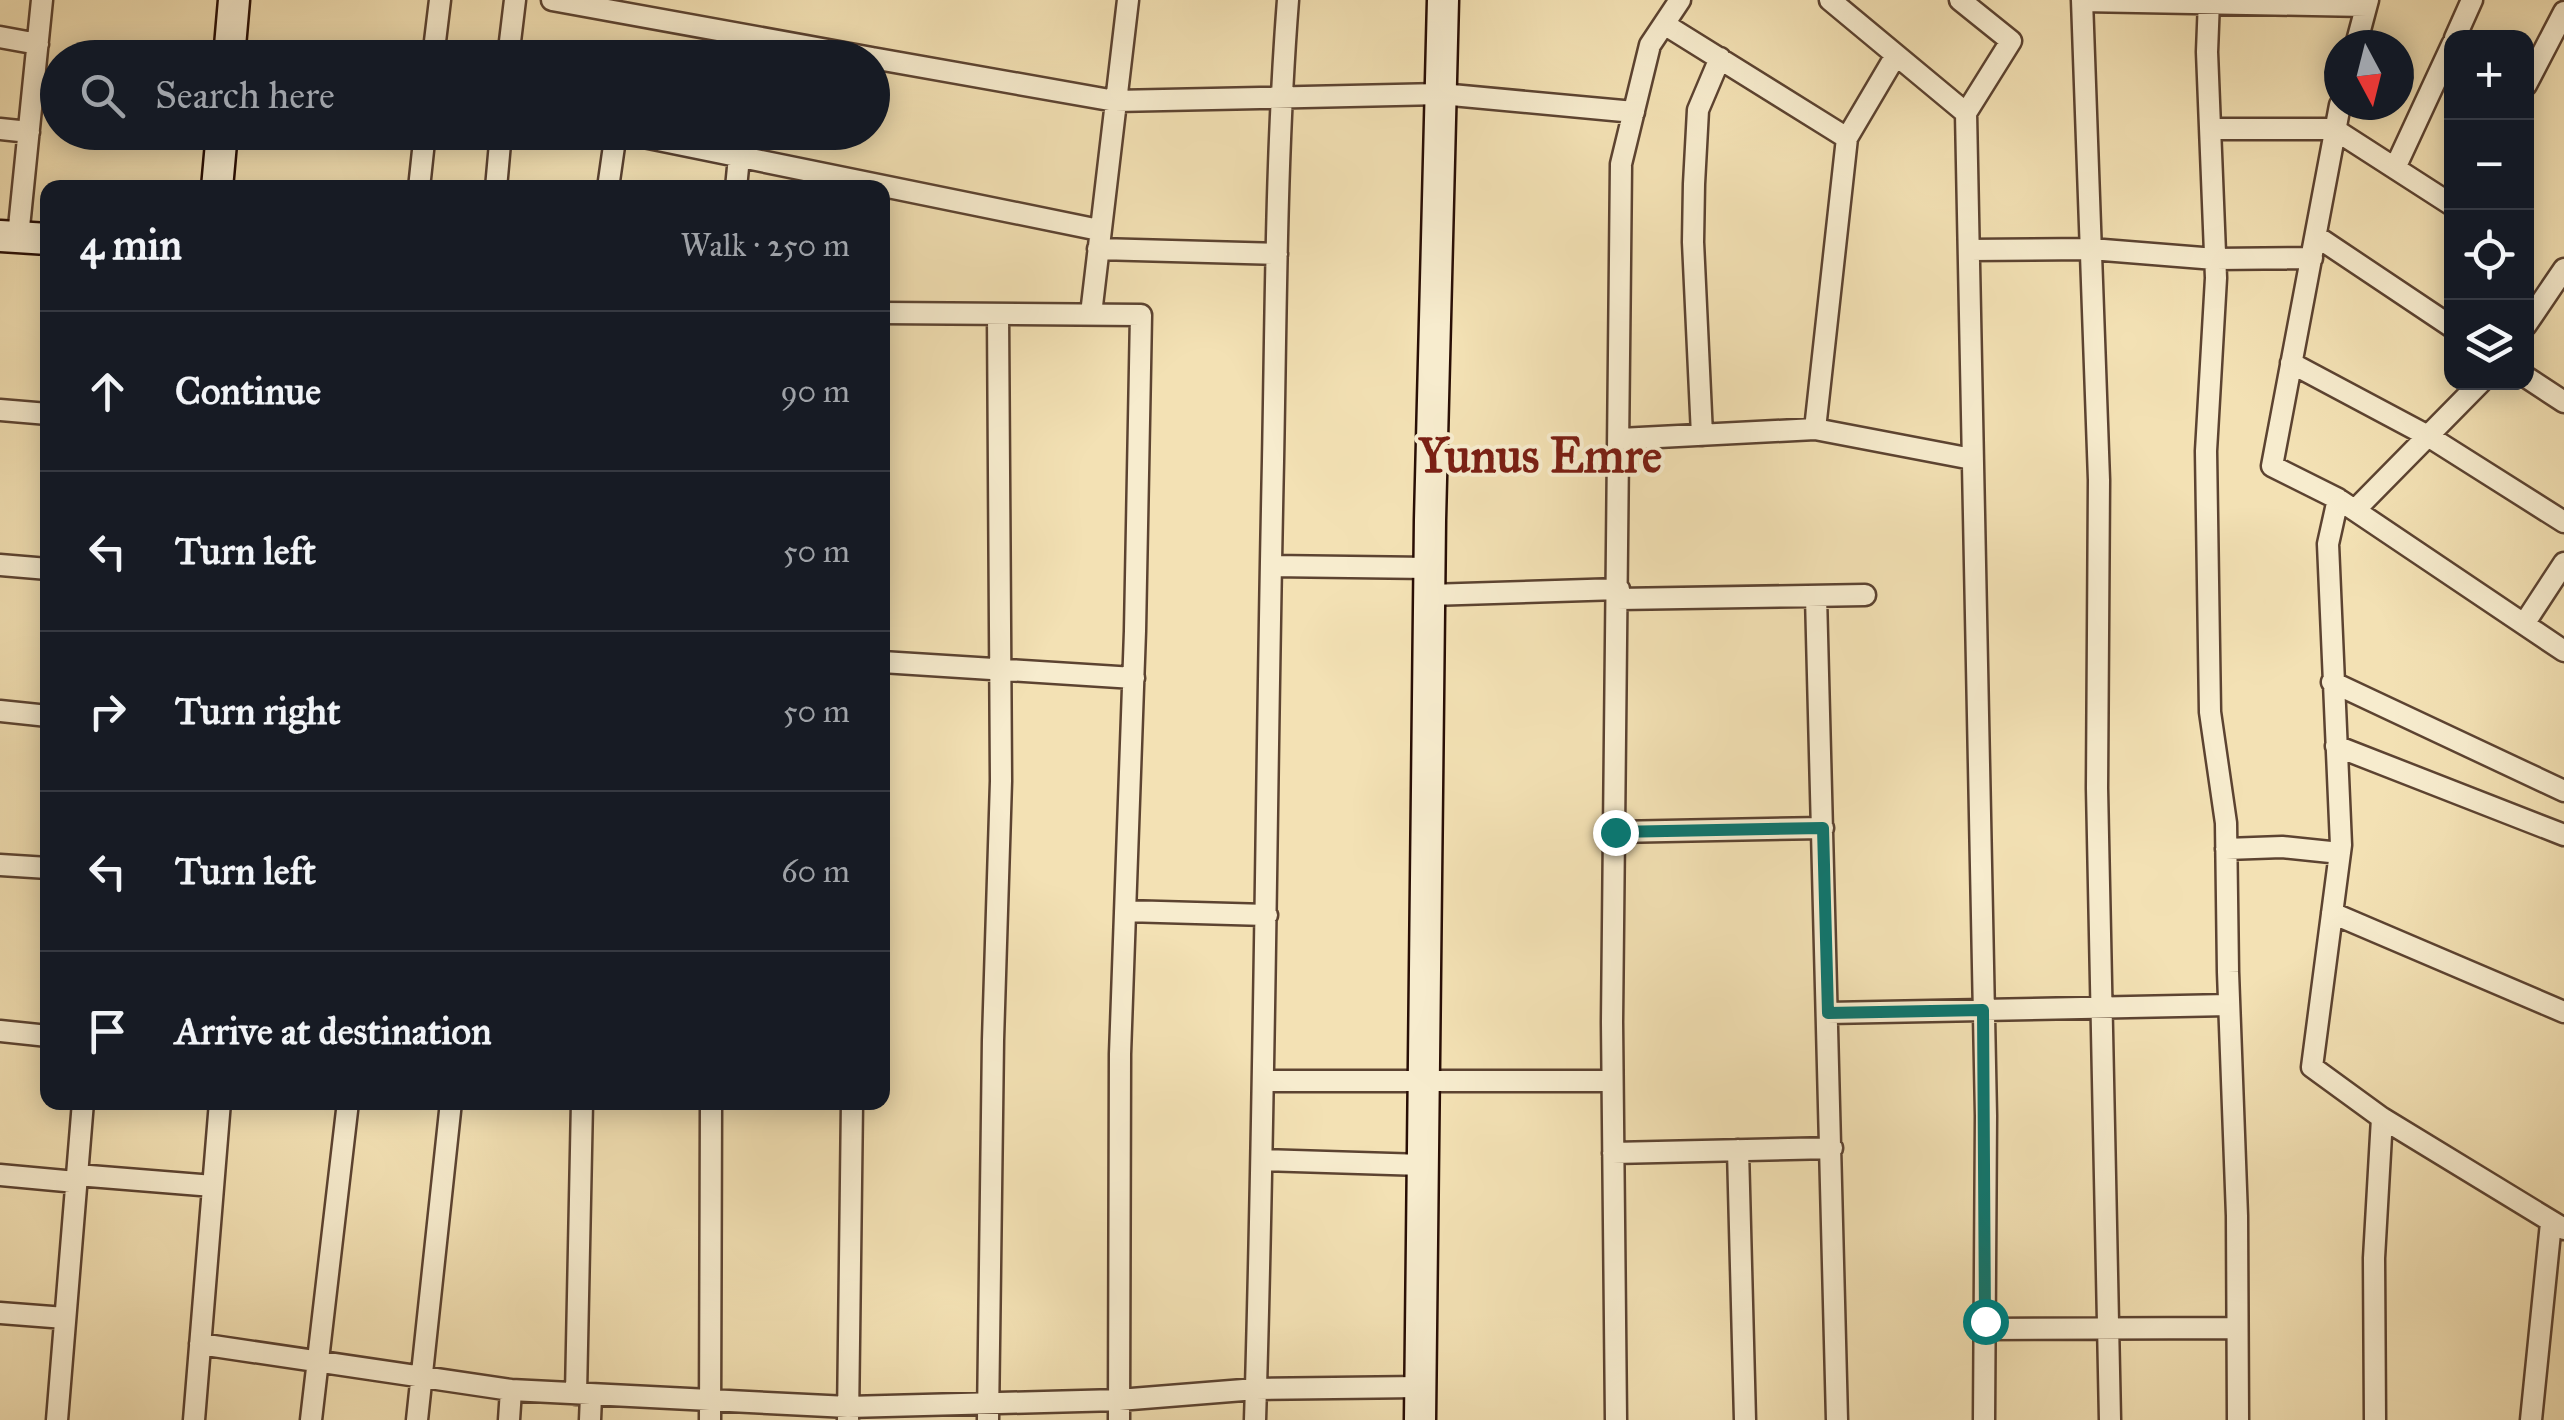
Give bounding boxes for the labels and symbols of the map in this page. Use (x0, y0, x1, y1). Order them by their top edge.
north arrow (2324, 30, 2414, 120)
district label: Yunus Emre (1418, 426, 1662, 485)
route end (1593, 810, 1639, 856)
route start (1963, 1299, 2009, 1345)

